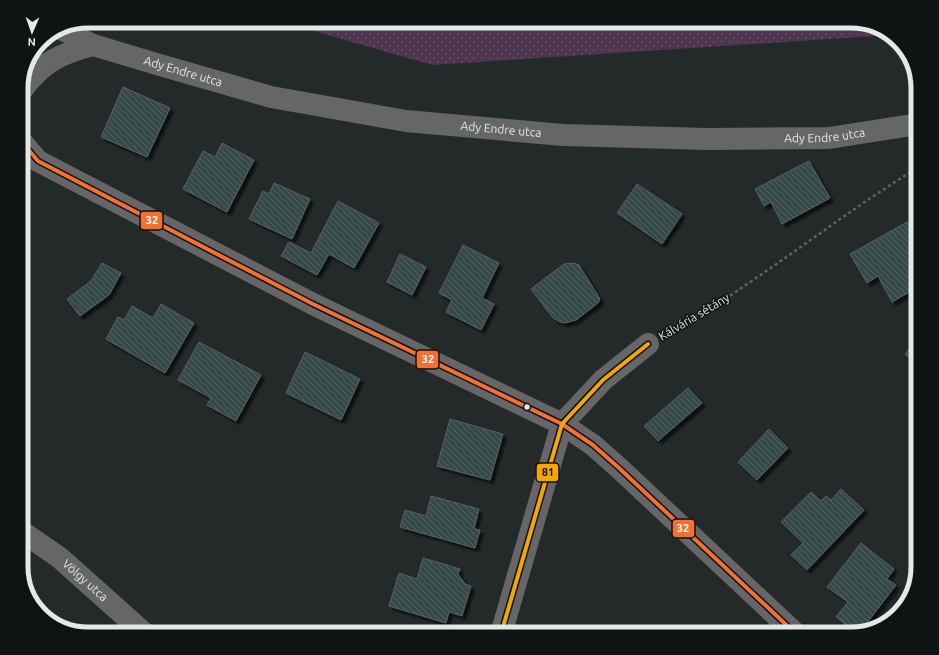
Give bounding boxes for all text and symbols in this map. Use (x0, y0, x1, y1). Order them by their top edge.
north arrow (12, 12, 52, 52)
text: N (27, 36, 36, 48)
street label: Ady Endre utca (142, 54, 224, 89)
street label: Ady Endre utca (460, 119, 542, 139)
street label: Ady Endre utca (784, 125, 866, 144)
line badge: 32 (140, 211, 163, 230)
text: 32 (146, 214, 158, 226)
street label: Kálvária sétány (656, 290, 732, 343)
line badge: 32 (416, 350, 439, 369)
text: 32 (422, 353, 434, 365)
unlabelled marker (522, 402, 532, 412)
line badge: 81 (536, 463, 559, 482)
text: 81 (542, 466, 554, 478)
line badge: 32 (672, 519, 695, 538)
text: 32 (677, 522, 689, 534)
street label: Völgy utca (60, 556, 111, 604)

